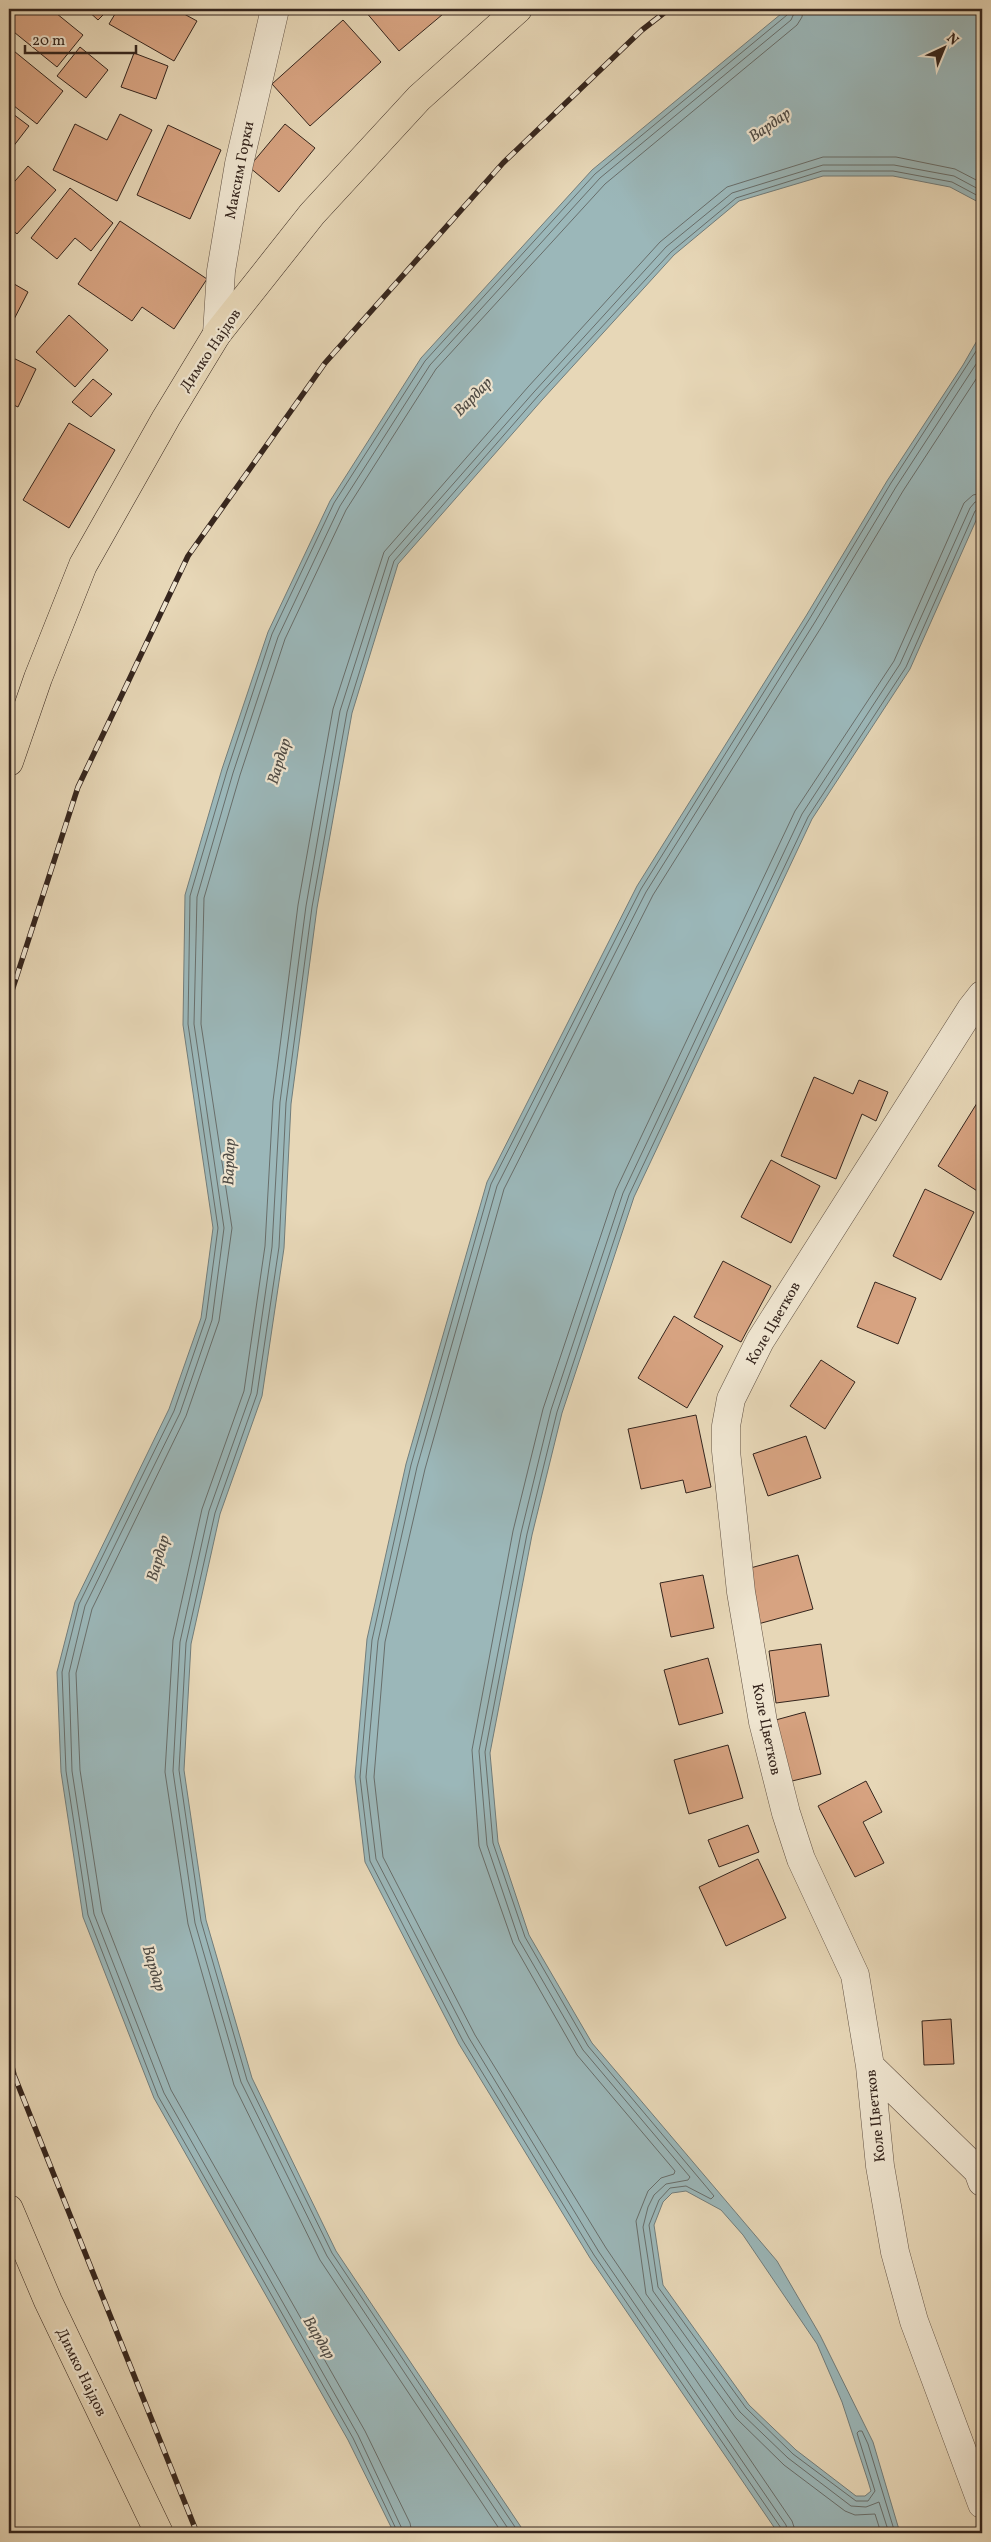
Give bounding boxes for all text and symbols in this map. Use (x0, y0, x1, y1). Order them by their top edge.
scale bar (25, 22, 136, 54)
north arrow (918, 22, 968, 72)
text: N (942, 29, 962, 50)
text: 20 m (32, 31, 65, 52)
water label: Вардар (745, 103, 796, 148)
street label: Максим Горки (221, 119, 260, 221)
street label: Димко Најдов (176, 305, 247, 397)
water label: Вардар (449, 373, 498, 422)
water label: Вардар (263, 735, 297, 787)
water label: Вардар (218, 1138, 242, 1186)
street label: Коле Цветков (742, 1278, 807, 1369)
water label: Вардар (142, 1532, 176, 1584)
street label: Коле Цветков (746, 1682, 785, 1777)
water label: Вардар (136, 1943, 171, 1995)
street label: Коле Цветков (861, 2068, 892, 2163)
water label: Вардар (297, 2312, 340, 2364)
street label: Димко Најдов (50, 2325, 111, 2420)

